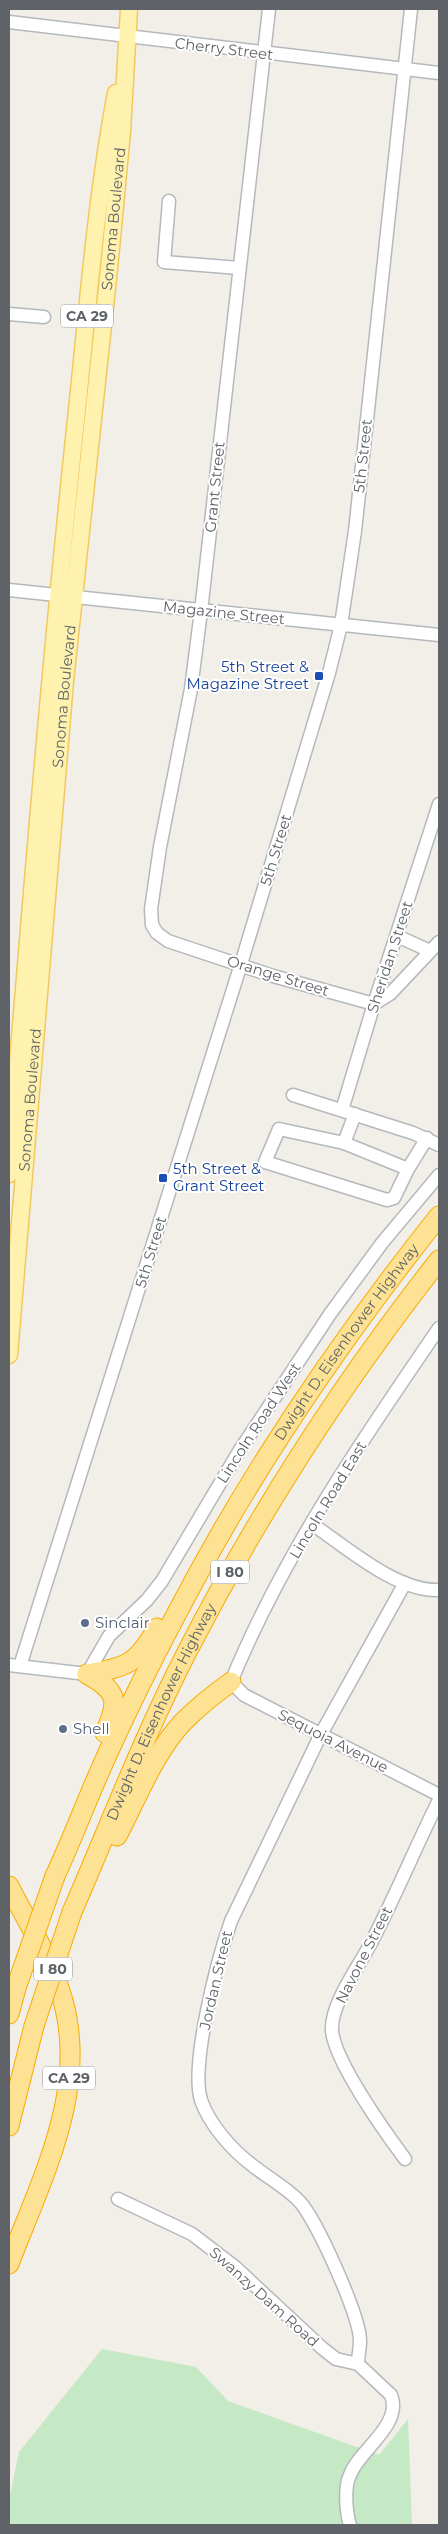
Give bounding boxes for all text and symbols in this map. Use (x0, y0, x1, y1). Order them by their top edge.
street label: Cherry Street (174, 33, 274, 64)
street label: Sonoma Boulevard (97, 147, 129, 291)
road number: CA 29 (61, 304, 113, 328)
street label: 5th Street (349, 418, 376, 494)
street label: Grant Street (200, 441, 229, 533)
street label: Magazine Street (162, 597, 286, 628)
street label: Sonoma Boulevard (48, 624, 80, 768)
place label: 5th Street & Magazine Street (187, 657, 309, 693)
marker: 5th Street & Magazine Street (313, 670, 325, 682)
street label: 5th Street (256, 812, 295, 888)
street label: Sheridan Street (362, 898, 417, 1015)
street label: Orange Street (225, 951, 331, 1000)
street label: Sonoma Boulevard (14, 1028, 45, 1172)
place label: 5th Street & Grant Street (173, 1159, 264, 1195)
marker: 5th Street & Grant Street (157, 1172, 169, 1184)
street label: 5th Street (131, 1214, 170, 1290)
street label: Dwight D. Eisenhower Highway (270, 1239, 423, 1444)
street label: Lincoln Road West (212, 1359, 305, 1487)
street label: Lincoln Road East (285, 1437, 370, 1562)
road number: I 80 (211, 1560, 249, 1584)
street label: Dwight D. Eisenhower Highway (102, 1599, 220, 1823)
place label: Sinclair (95, 1613, 150, 1632)
marker: Sinclair (79, 1617, 91, 1629)
street label: Sequoia Avenue (275, 1705, 392, 1777)
place label: Shell (73, 1719, 110, 1738)
marker: Shell (57, 1723, 69, 1735)
street label: Navone Street (331, 1903, 396, 2007)
street label: Jordan Street (195, 1928, 236, 2032)
road number: I 80 (34, 1958, 72, 1980)
road number: CA 29 (43, 2066, 95, 2090)
street label: Swanzy Dam Road (206, 2242, 323, 2351)

